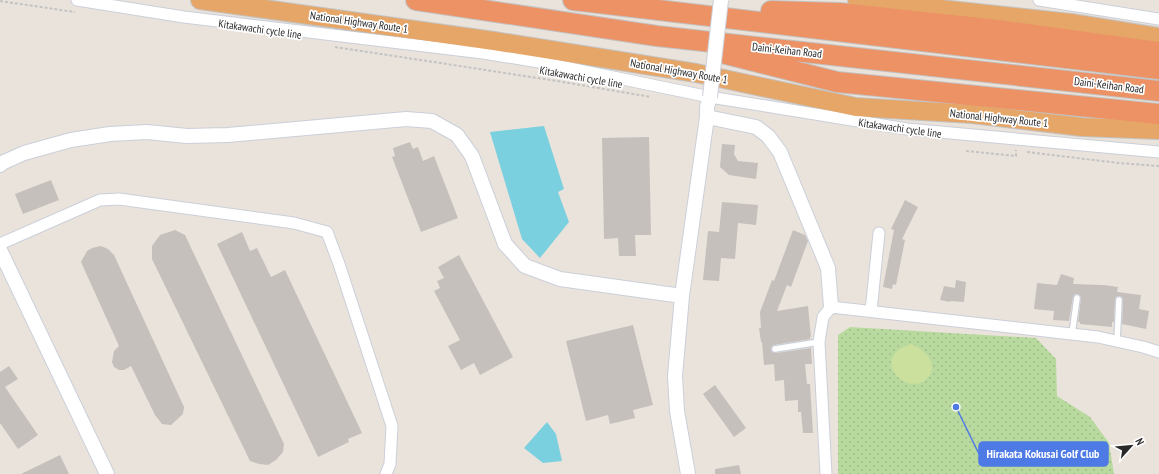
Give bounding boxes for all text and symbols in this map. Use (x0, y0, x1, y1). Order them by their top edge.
street label: National Highway Route 1 (309, 8, 409, 36)
street label: Kitakawachi cycle line (217, 16, 303, 42)
street label: Daini-Keihan Road (751, 39, 823, 61)
street label: National Highway Route 1 (629, 56, 729, 86)
street label: Kitakawachi cycle line (538, 63, 624, 91)
street label: Daini-Keihan Road (1073, 74, 1145, 96)
street label: National Highway Route 1 (949, 106, 1049, 130)
street label: Kitakawachi cycle line (857, 115, 943, 141)
north arrow (1111, 426, 1151, 466)
text: N (1132, 436, 1148, 447)
callout: Hirakata Kokusai Golf Club (979, 442, 1108, 466)
text: Hirakata Kokusai Golf Club (987, 446, 1100, 461)

